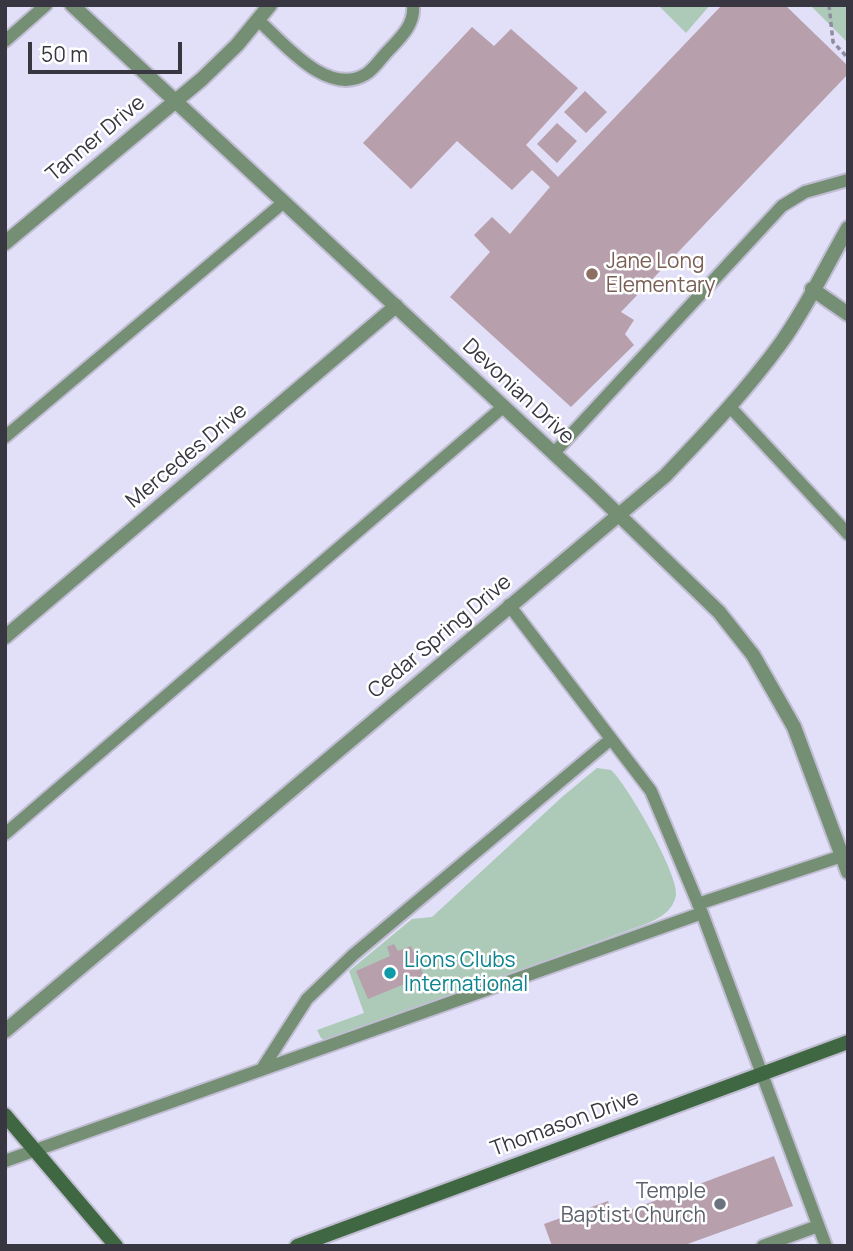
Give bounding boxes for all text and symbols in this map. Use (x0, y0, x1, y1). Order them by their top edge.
scale bar (32, 28, 186, 72)
text: 50 m (41, 40, 88, 68)
street label: Tanner Drive (42, 91, 150, 187)
place label: Jane Long Elementary (606, 249, 716, 299)
marker: Jane Long Elementary (584, 266, 600, 282)
street label: Devonian Drive (457, 334, 579, 450)
street label: Mercedes Drive (121, 398, 253, 514)
street label: Cedar Spring Drive (363, 570, 517, 704)
place label: Lions Clubs International (404, 948, 528, 998)
marker: Lions Clubs International (382, 965, 398, 981)
street label: Thomason Drive (487, 1085, 643, 1163)
place label: Temple Baptist Church (561, 1179, 706, 1229)
marker: Temple Baptist Church (712, 1196, 728, 1212)

